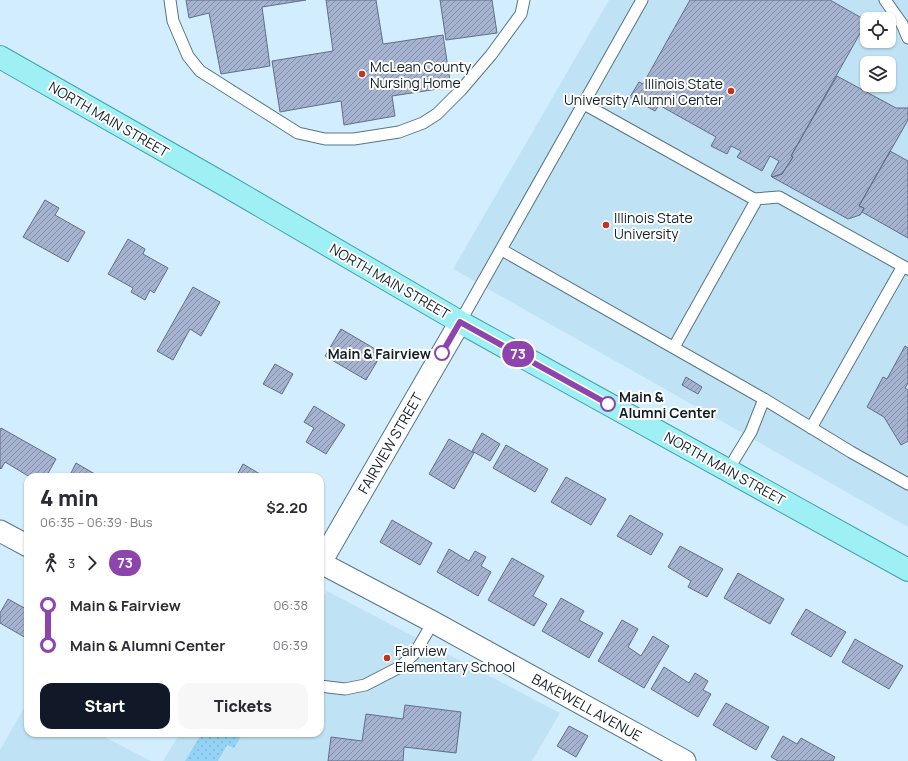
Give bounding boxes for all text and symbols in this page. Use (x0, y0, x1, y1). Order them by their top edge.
map controls (860, 12, 896, 92)
button: locate (860, 12, 896, 48)
button: layers (860, 56, 896, 92)
place label: McLean County Nursing Home (370, 57, 472, 92)
marker: McLean County Nursing Home (357, 69, 367, 79)
place label: Illinois State University Alumni Center (564, 74, 723, 109)
street label: NORTH MAIN STREET (45, 77, 173, 161)
marker: Illinois State University Alumni Center (726, 86, 736, 96)
place label: Illinois State University (614, 208, 693, 243)
marker: Illinois State University (601, 220, 611, 230)
street label: NORTH MAIN STREET (326, 239, 454, 323)
line badge: 73 (500, 341, 536, 367)
place label: Main & Fairview (328, 344, 431, 363)
text: 73 (510, 344, 526, 363)
marker: Main & Fairview (434, 345, 450, 361)
place label: Main & Alumni Center (619, 387, 717, 422)
street label: FAIRVIEW STREET (353, 389, 427, 497)
marker: Main & Alumni Center (600, 396, 616, 412)
street label: NORTH MAIN STREET (661, 427, 790, 510)
text: 4 min (40, 483, 99, 513)
text: $2.20 (266, 497, 308, 518)
text: 06:35 – 06:39 · Bus (40, 513, 153, 531)
icon: walk (40, 552, 62, 574)
icon: forward (81, 552, 103, 574)
text: 73 (117, 553, 133, 572)
text: 3 (68, 554, 75, 572)
text: Main & Fairview (70, 595, 181, 616)
text: 06:38 (273, 596, 308, 614)
text: Main & Alumni Center (70, 635, 225, 656)
text: 06:39 (273, 636, 308, 654)
place label: Fairview Elementary School (395, 641, 515, 676)
marker: Fairview Elementary School (382, 653, 392, 663)
street label: BAKEWELL AVENUE (529, 669, 645, 745)
button: Start (40, 683, 170, 729)
button: Tickets (178, 683, 308, 729)

